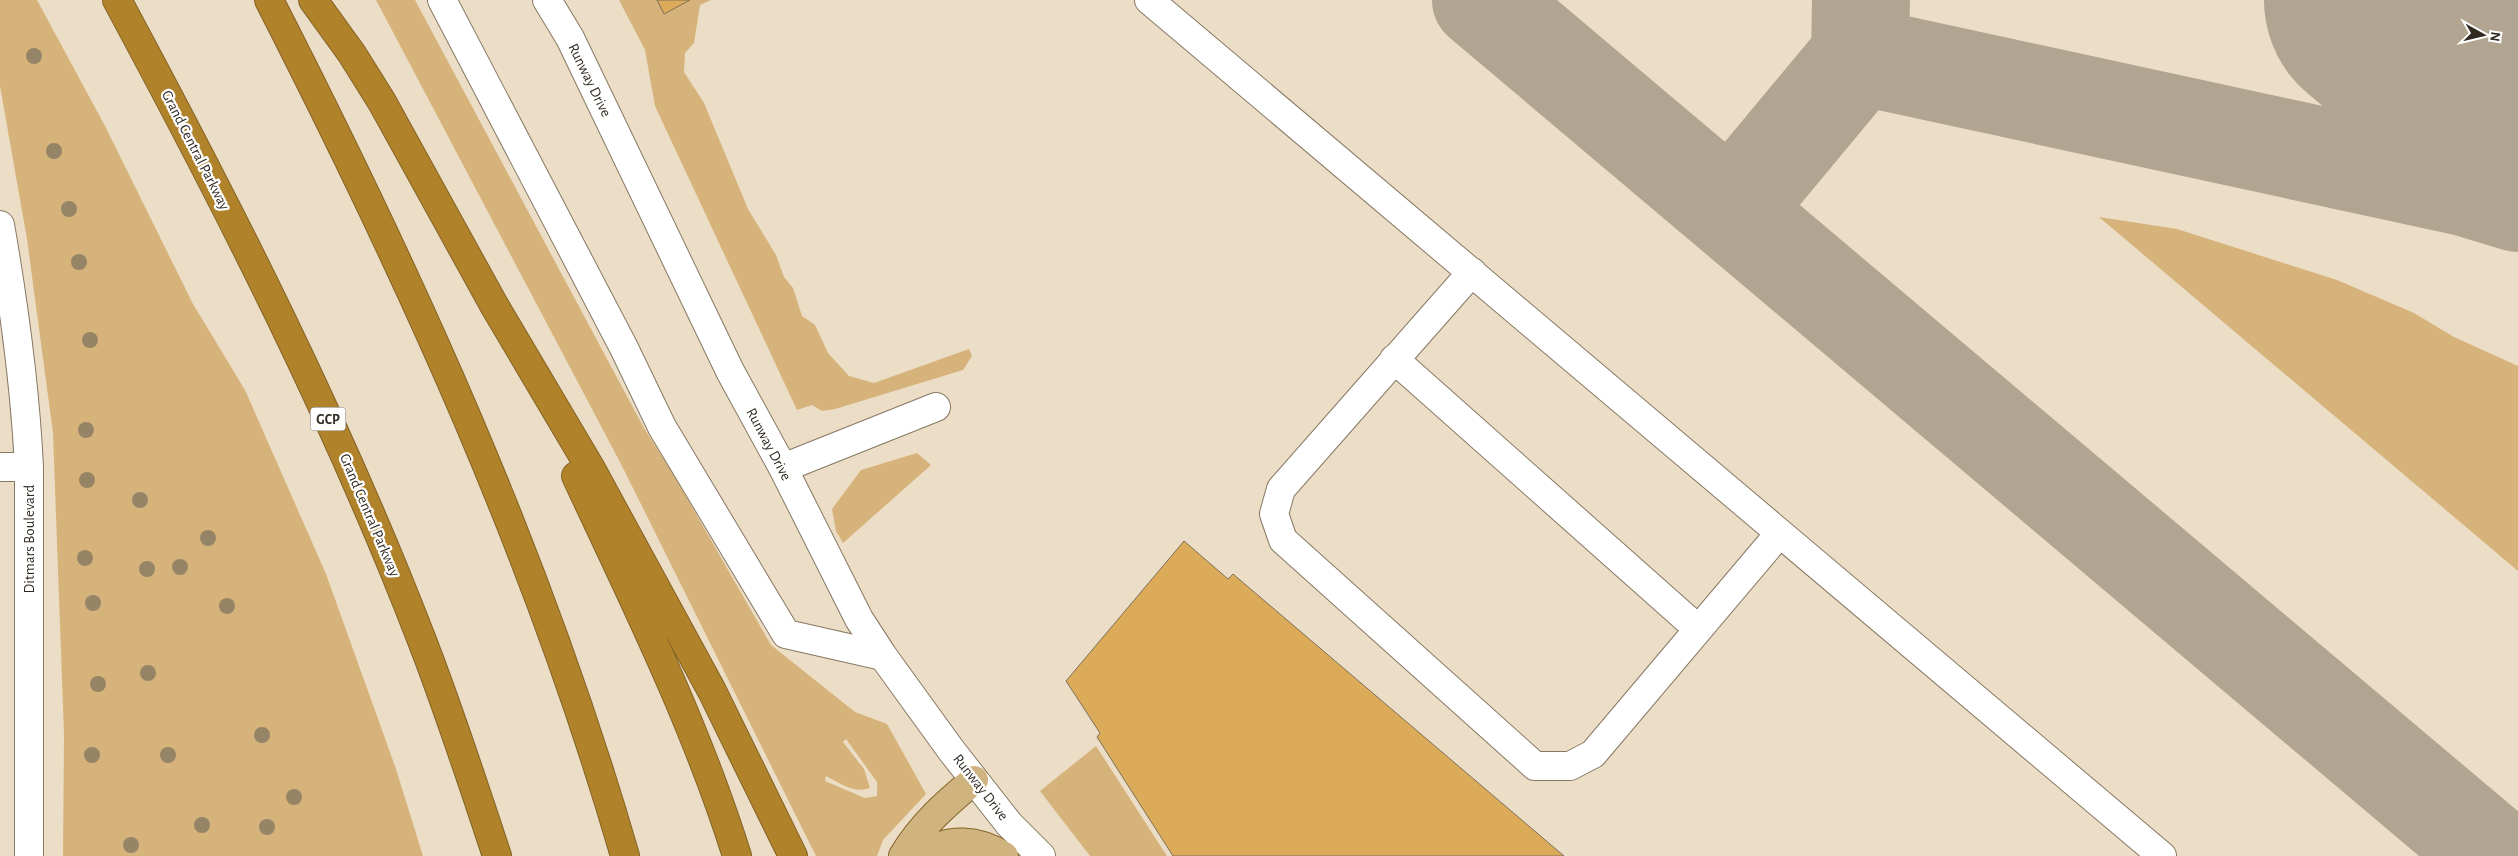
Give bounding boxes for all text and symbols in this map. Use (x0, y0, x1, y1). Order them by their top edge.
north arrow (2458, 10, 2508, 60)
text: N (2487, 31, 2502, 42)
street label: Runway Drive (565, 41, 614, 119)
street label: Grand Central Parkway (159, 88, 232, 213)
street label: Runway Drive (743, 406, 794, 483)
road number: GCP (310, 408, 346, 430)
street label: Grand Central Parkway (337, 452, 402, 579)
street label: Ditmars Boulevard (22, 484, 37, 593)
street label: Runway Drive (950, 751, 1011, 823)

